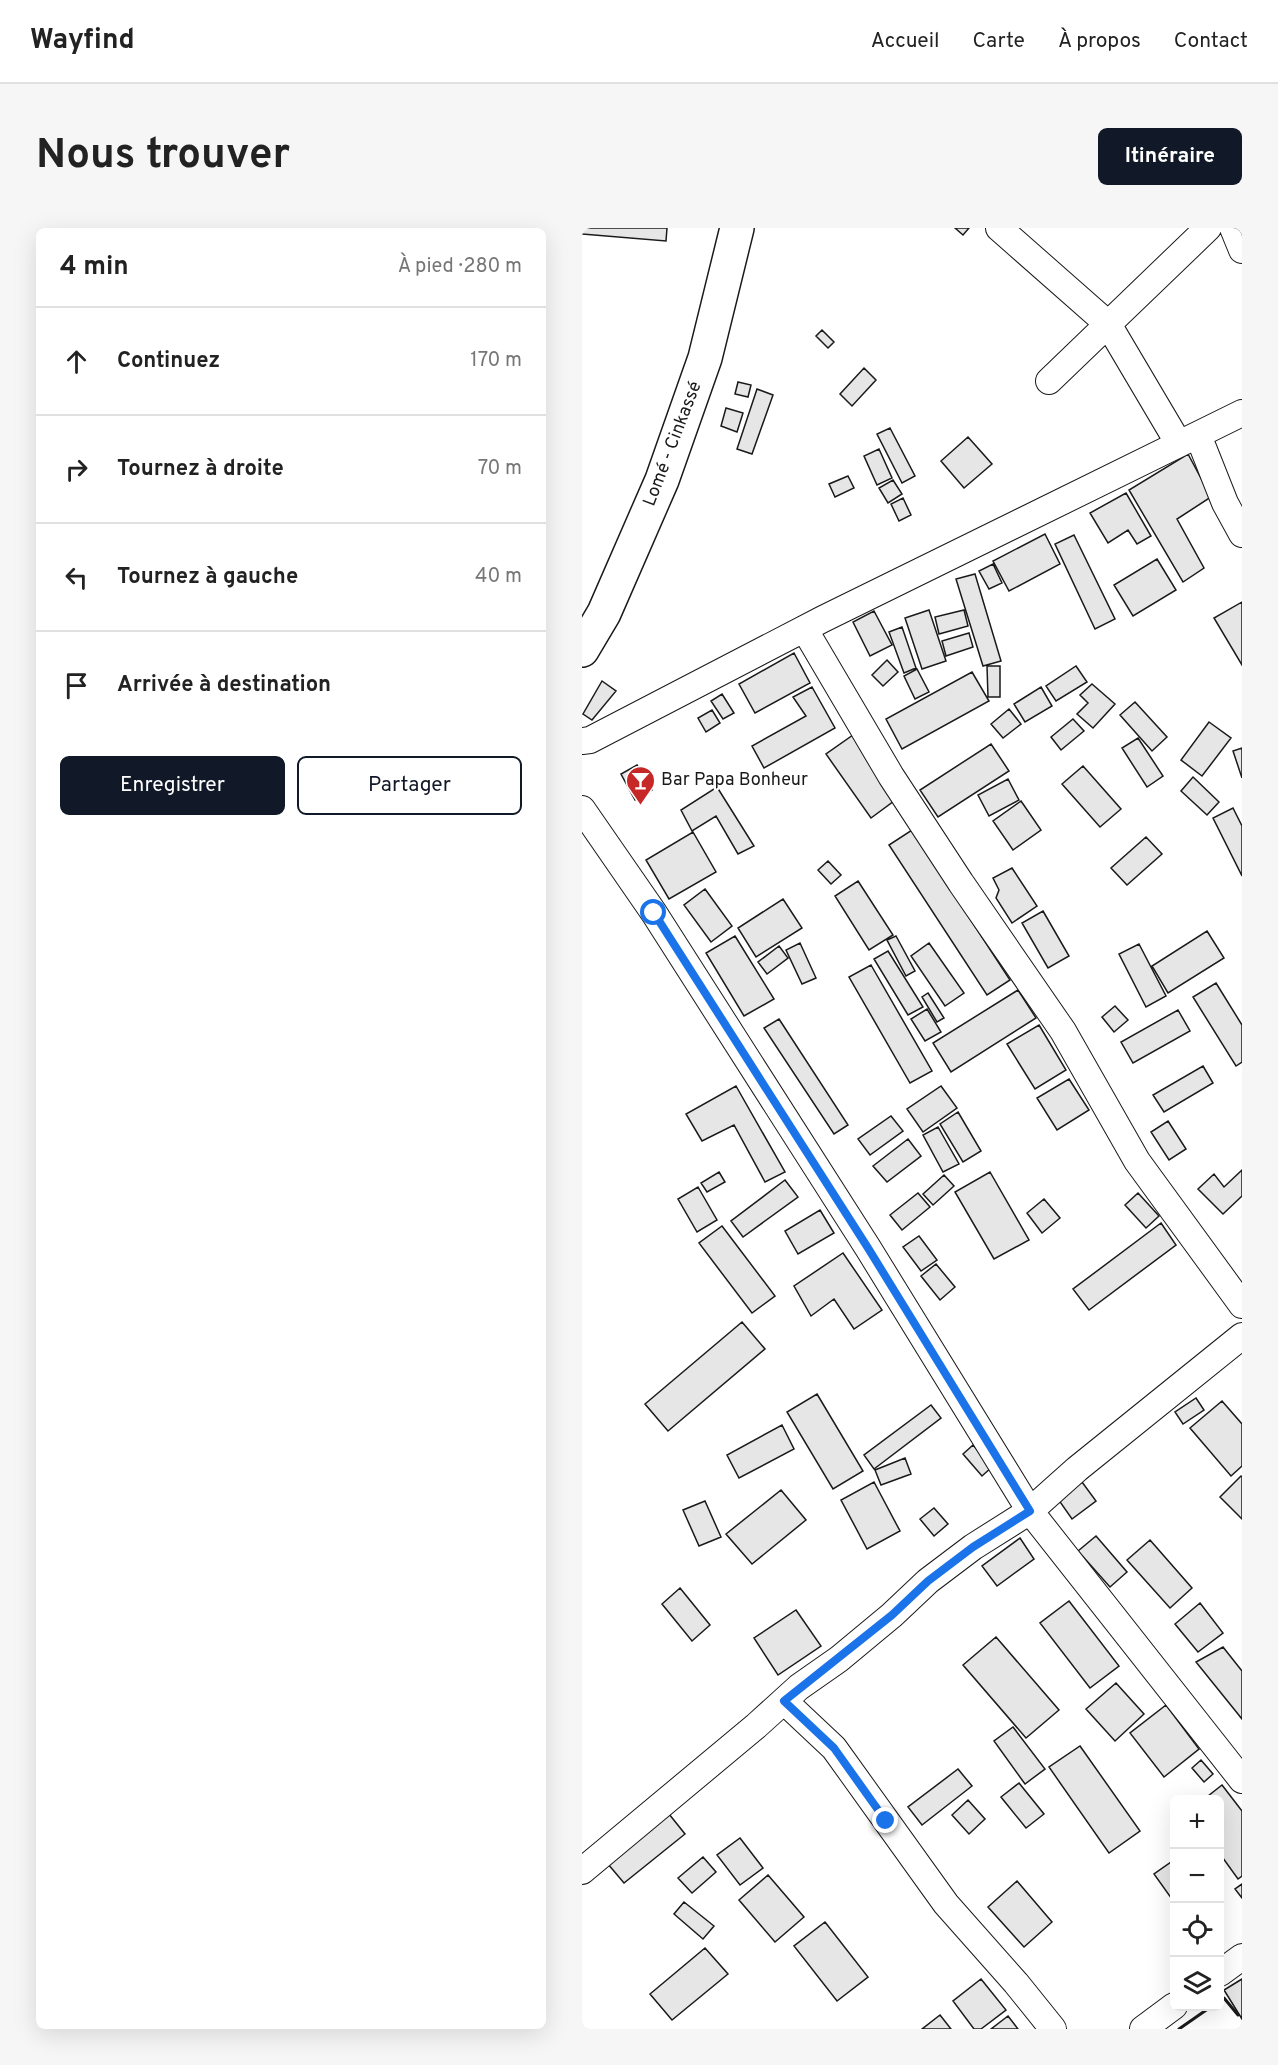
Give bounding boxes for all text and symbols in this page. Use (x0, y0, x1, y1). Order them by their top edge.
text: Wayfind (30, 23, 135, 59)
text: Accueil (871, 28, 940, 55)
text: Carte (973, 28, 1025, 55)
text: À propos (1058, 28, 1141, 55)
text: Contact (1174, 28, 1248, 55)
button: Itinéraire (1098, 128, 1242, 185)
text: Nous trouver (36, 130, 290, 183)
text: 4 min (60, 251, 129, 284)
text: À pied · 280 m (398, 254, 522, 280)
icon: ahead (60, 345, 93, 378)
text: Continuez (117, 348, 220, 375)
text: 170 m (470, 348, 522, 374)
street label: Lomé - Cinkassé (639, 378, 707, 510)
icon: right (60, 453, 93, 486)
text: Tournez à droite (117, 456, 284, 483)
text: 70 m (478, 456, 522, 482)
icon: left (60, 561, 93, 594)
text: Tournez à gauche (117, 564, 298, 591)
text: 40 m (475, 564, 522, 590)
icon: arrive (60, 669, 93, 702)
text: Arrivée à destination (117, 672, 331, 699)
button: Enregistrer (60, 756, 285, 815)
button: Partager (297, 756, 522, 815)
bar icon: Bar Papa Bonheur (624, 764, 656, 806)
place label: Bar Papa Bonheur (661, 769, 808, 792)
route start (640, 899, 666, 925)
map controls (1170, 1795, 1224, 2011)
button: + (1170, 1795, 1224, 1849)
route end (872, 1807, 898, 1833)
button: − (1170, 1849, 1224, 1903)
button: locate (1170, 1903, 1224, 1957)
button: layers (1170, 1957, 1224, 2011)

